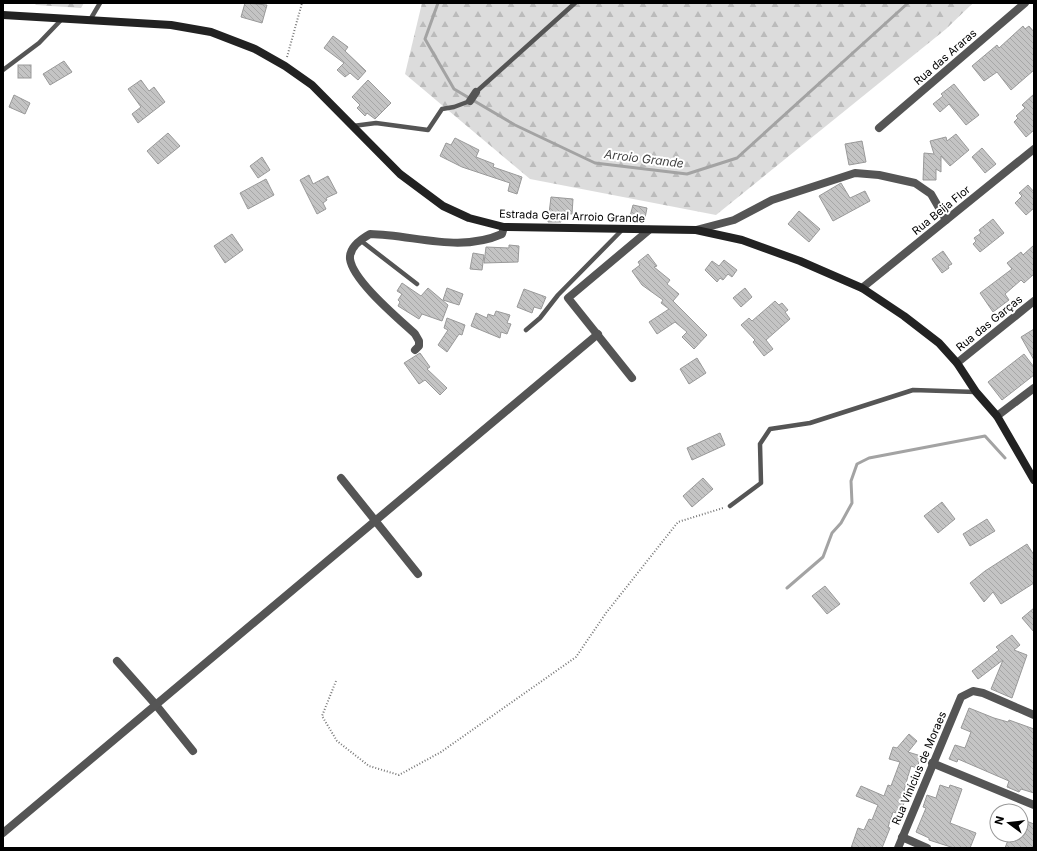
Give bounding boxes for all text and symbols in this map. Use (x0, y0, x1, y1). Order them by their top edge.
street label: Rua das Araras (911, 26, 979, 88)
water label: Arroio Grande (602, 146, 685, 171)
street label: Rua Beija Flor (909, 182, 973, 238)
street label: Estrada Geral Arroio Grande (499, 206, 645, 226)
street label: Rua das Garças (953, 292, 1025, 354)
street label: Rua Vinícius de Moraes (889, 709, 949, 827)
north arrow (989, 803, 1029, 843)
text: N (991, 815, 1007, 826)

